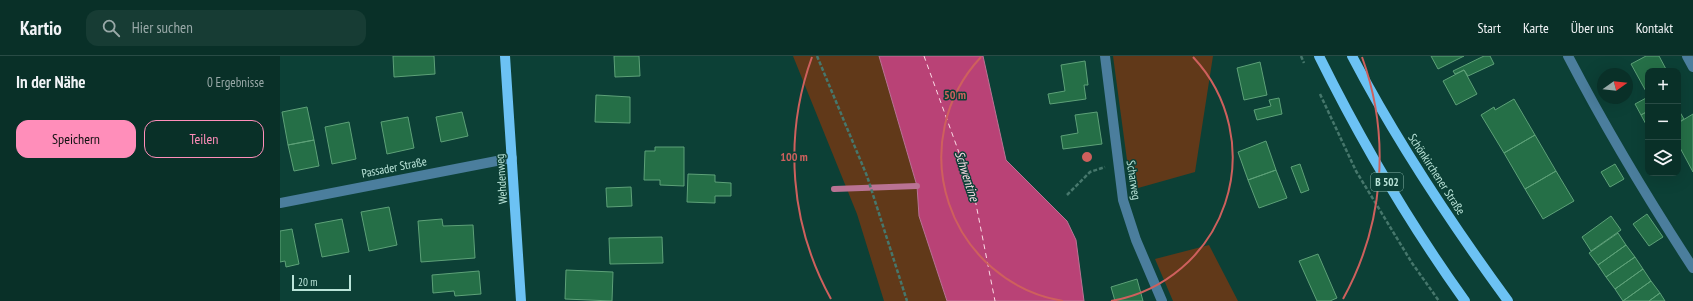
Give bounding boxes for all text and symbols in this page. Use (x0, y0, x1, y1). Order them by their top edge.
search box (86, 10, 366, 46)
text: Kartio (20, 16, 62, 40)
icon: search (100, 17, 122, 39)
text: Hier suchen (132, 18, 193, 37)
text: Start (1477, 19, 1501, 37)
text: Karte (1523, 19, 1549, 37)
text: Über uns (1571, 19, 1614, 37)
text: Kontakt (1636, 19, 1673, 37)
north arrow (1597, 68, 1633, 104)
map controls (1645, 68, 1681, 176)
button: + (1645, 68, 1681, 104)
text: In der Nähe (16, 71, 86, 93)
text: 0 Ergebnisse (207, 74, 264, 91)
text: 50 m (944, 87, 966, 102)
button: − (1645, 104, 1681, 140)
button: Speichern (16, 120, 136, 158)
button: Teilen (144, 120, 264, 158)
street label: Schönkirchener Straße (1405, 131, 1469, 217)
button: layers (1645, 140, 1681, 176)
text: 100 m (780, 149, 808, 164)
water label: Schwentine (951, 149, 984, 205)
centre of rings (1080, 150, 1094, 164)
street label: Passader Straße (360, 153, 428, 181)
street label: Wehdenweg (492, 153, 510, 205)
street label: Scharweg (1123, 159, 1145, 201)
road number: B 502 (1371, 173, 1403, 191)
scale bar (292, 273, 351, 292)
text: 20 m (298, 275, 317, 289)

